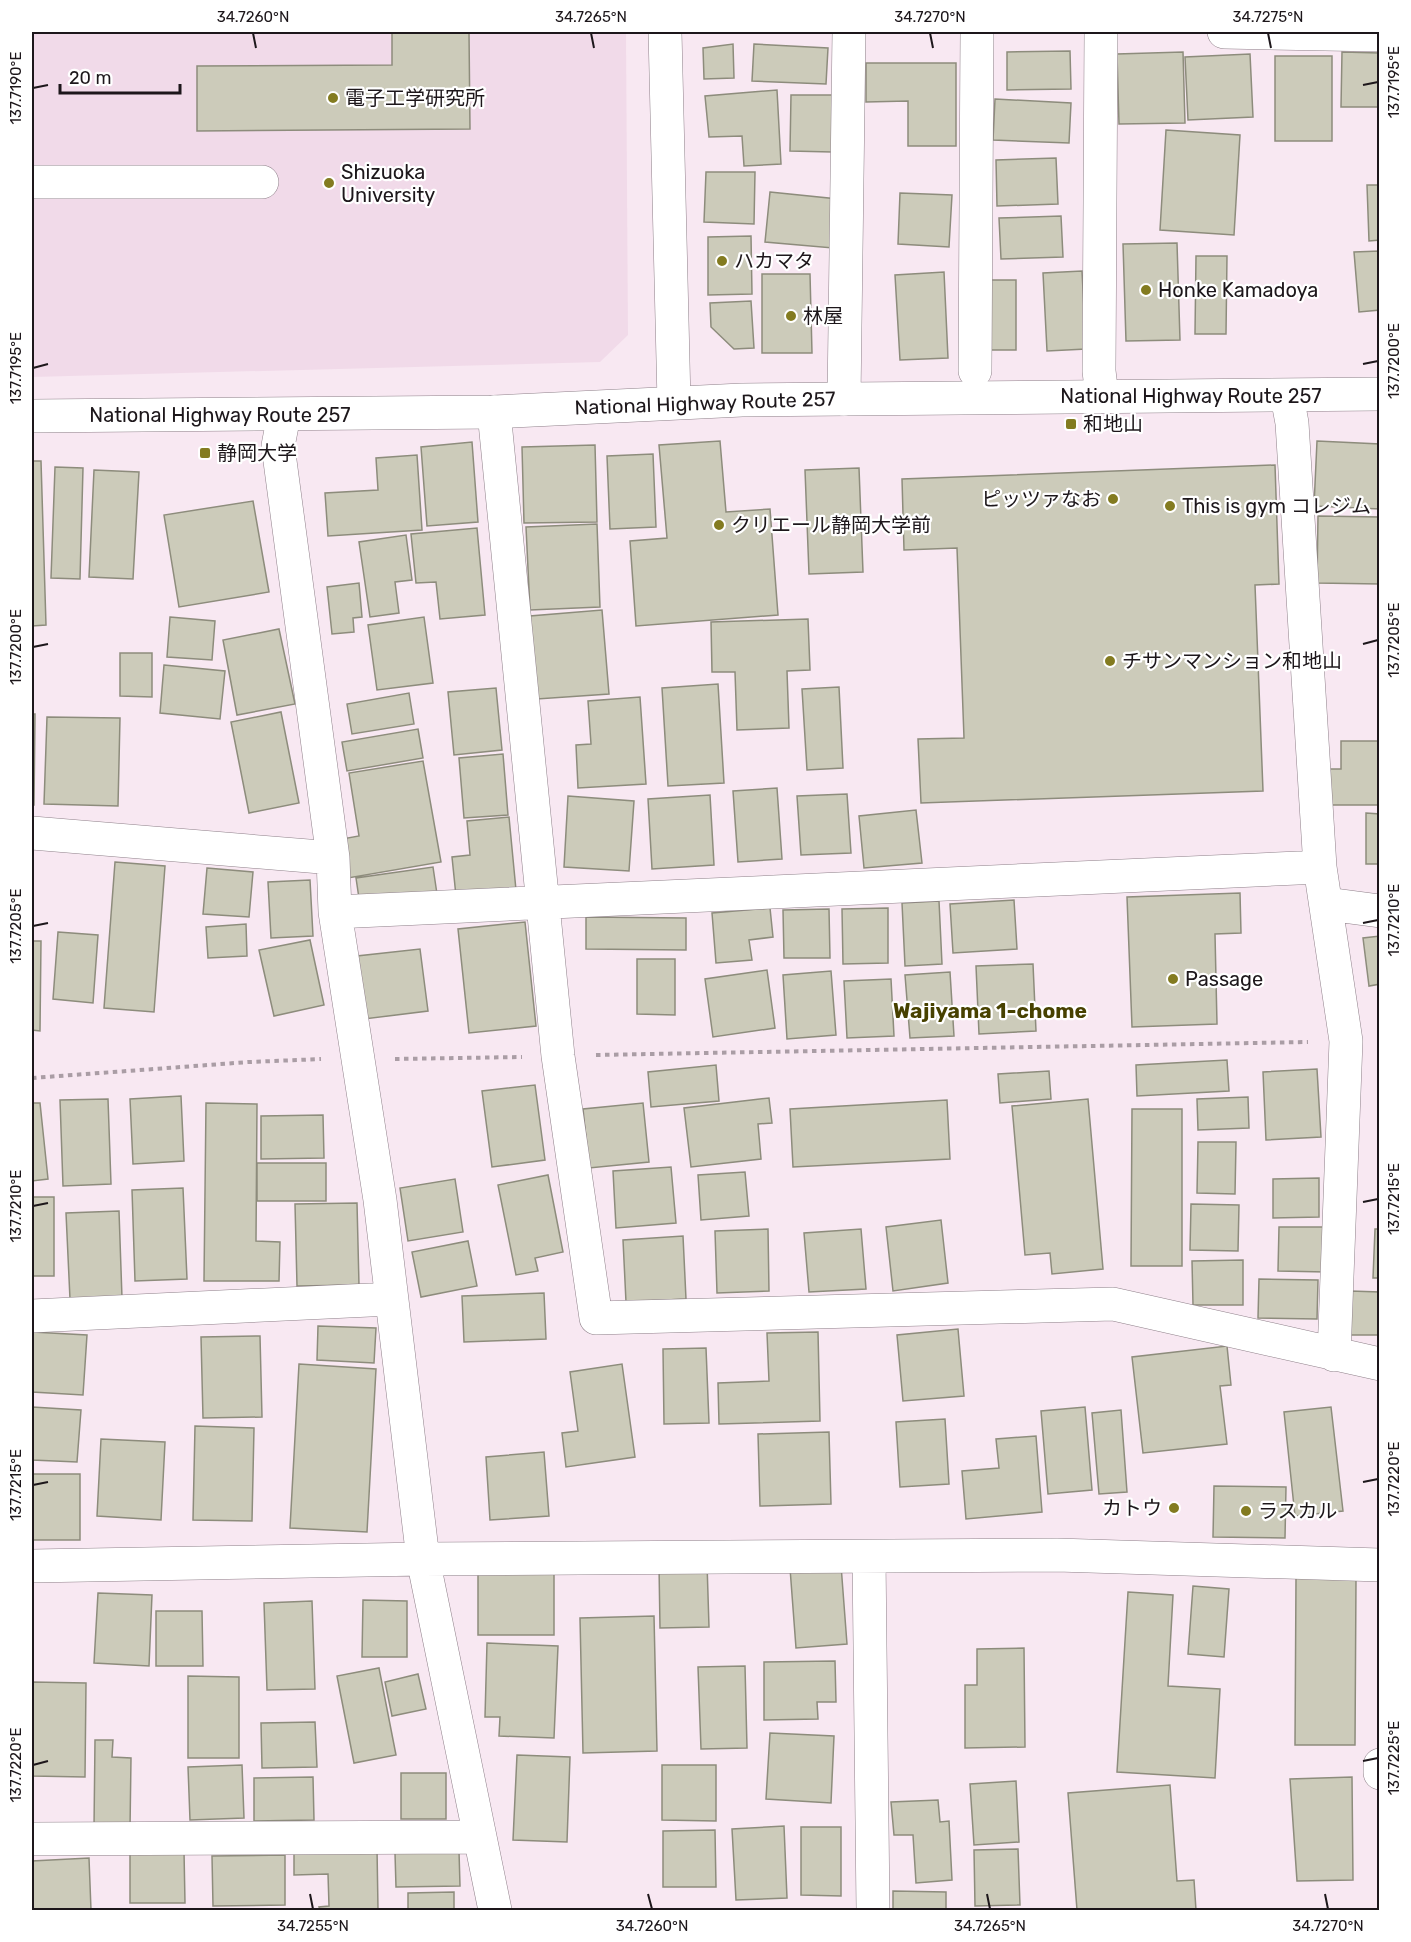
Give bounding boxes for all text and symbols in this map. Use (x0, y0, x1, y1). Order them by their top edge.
text: 34.7260°N (217, 8, 289, 26)
text: 34.7265°N (555, 8, 627, 26)
text: 34.7270°N (894, 8, 966, 26)
text: 34.7275°N (1233, 8, 1303, 26)
text: 137.7195°E (1385, 46, 1403, 118)
text: 137.7190°E (7, 52, 25, 124)
scale bar (60, 57, 180, 95)
text: 20 m (69, 67, 111, 89)
place label: 電子工学研究所 (345, 86, 485, 110)
marker: 電子工学研究所 (326, 91, 340, 105)
place label: Shizuoka University (341, 160, 435, 207)
marker: Shizuoka University (322, 176, 336, 190)
place label: ハカマタ (734, 249, 814, 273)
marker: ハカマタ (715, 254, 729, 268)
place label: Honke Kamadoya (1158, 278, 1318, 302)
marker: Honke Kamadoya (1139, 283, 1153, 297)
place label: 林屋 (803, 304, 843, 328)
marker: 林屋 (784, 309, 798, 323)
text: 137.7200°E (1385, 323, 1403, 399)
text: 137.7195°E (7, 332, 25, 404)
street label: National Highway Route 257 (1060, 384, 1322, 408)
street label: National Highway Route 257 (574, 386, 836, 420)
street label: National Highway Route 257 (89, 403, 351, 427)
place label: 和地山 (1083, 412, 1143, 436)
marker: 和地山 (1064, 417, 1078, 431)
place label: 静岡大学 (217, 441, 297, 465)
marker: 静岡大学 (198, 446, 212, 460)
place label: ピッツァなお (981, 487, 1101, 511)
marker: ピッツァなお (1106, 492, 1120, 506)
place label: This is gym コレジム (1182, 494, 1371, 518)
marker: This is gym コレジム (1163, 499, 1177, 513)
place label: クリエール静岡大学前 (731, 513, 931, 537)
marker: クリエール静岡大学前 (712, 518, 726, 532)
text: 137.7205°E (1385, 602, 1403, 678)
text: 137.7200°E (7, 609, 25, 685)
place label: チサンマンション和地山 (1122, 649, 1342, 673)
marker: チサンマンション和地山 (1103, 654, 1117, 668)
text: 137.7210°E (1385, 884, 1403, 956)
text: 137.7205°E (7, 888, 25, 964)
place label: Passage (1185, 967, 1263, 991)
marker: Passage (1166, 972, 1180, 986)
district label: Wajiyama 1-chome (893, 998, 1087, 1023)
text: 137.7215°E (1385, 1163, 1403, 1235)
text: 137.7210°E (7, 1170, 25, 1242)
text: 137.7220°E (1385, 1441, 1403, 1517)
text: 137.7215°E (7, 1449, 25, 1521)
place label: カトウ (1102, 1496, 1162, 1520)
place label: ラスカル (1258, 1499, 1338, 1523)
marker: カトウ (1167, 1501, 1181, 1515)
marker: ラスカル (1239, 1504, 1253, 1518)
text: 137.7225°E (1385, 1721, 1403, 1795)
text: 137.7220°E (7, 1727, 25, 1803)
text: 34.7255°N (277, 1917, 349, 1935)
text: 34.7260°N (616, 1917, 688, 1935)
text: 34.7265°N (954, 1917, 1026, 1935)
text: 34.7270°N (1292, 1917, 1364, 1935)

